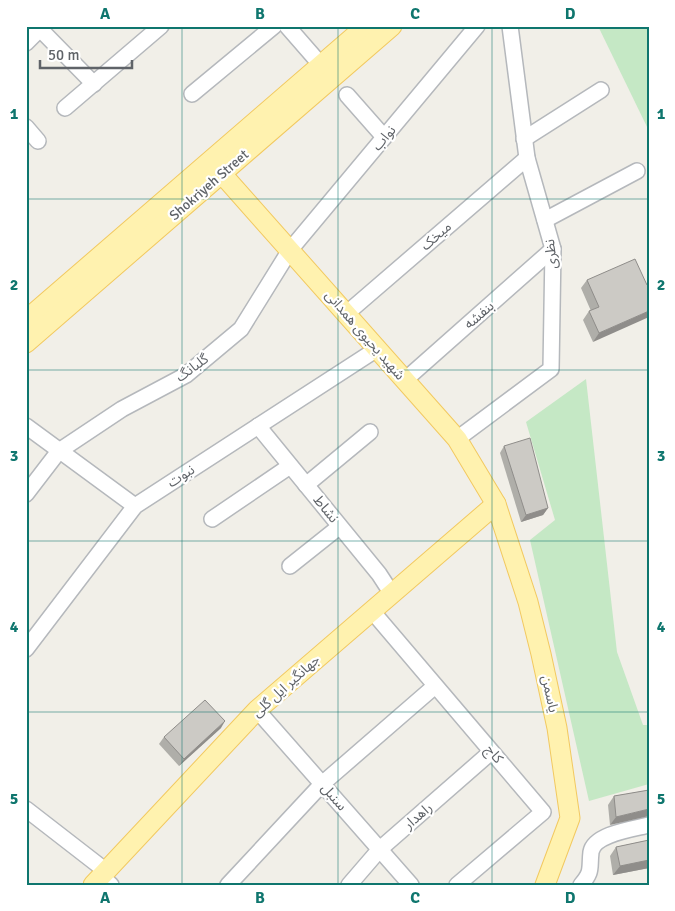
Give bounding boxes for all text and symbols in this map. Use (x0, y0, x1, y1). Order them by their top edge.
text: A (100, 4, 111, 24)
text: B (255, 4, 265, 24)
text: C (410, 4, 420, 24)
text: D (565, 4, 576, 24)
scale bar (40, 38, 132, 70)
text: 50 m (48, 46, 79, 64)
text: 1 (10, 104, 19, 124)
text: 1 (657, 104, 666, 124)
street label: نواب (369, 122, 400, 154)
street label: Shokriyeh Street (166, 146, 252, 224)
street label: میخک (417, 218, 455, 254)
street label: نظری (541, 238, 561, 270)
text: 2 (10, 275, 18, 295)
text: 2 (657, 275, 665, 295)
street label: شهید یحیوی همدانی (321, 287, 409, 383)
street label: بنفشه (461, 297, 498, 333)
street label: گلبانگ (172, 350, 212, 386)
text: 3 (10, 446, 18, 466)
text: 3 (657, 446, 665, 466)
street label: نبوت (164, 461, 198, 491)
street label: نشاط (310, 492, 342, 526)
text: 4 (10, 617, 19, 637)
text: 4 (657, 617, 666, 637)
street label: جهانگیر ایل گلی (249, 651, 323, 721)
street label: یاسمن (538, 674, 562, 714)
street label: کاج (480, 741, 507, 768)
street label: سنبل (317, 780, 351, 814)
text: 5 (10, 789, 18, 809)
text: 5 (657, 789, 665, 809)
street label: راهدار (400, 799, 436, 834)
text: A (100, 888, 111, 908)
text: B (255, 888, 265, 908)
text: C (410, 888, 420, 908)
text: D (565, 888, 576, 908)

